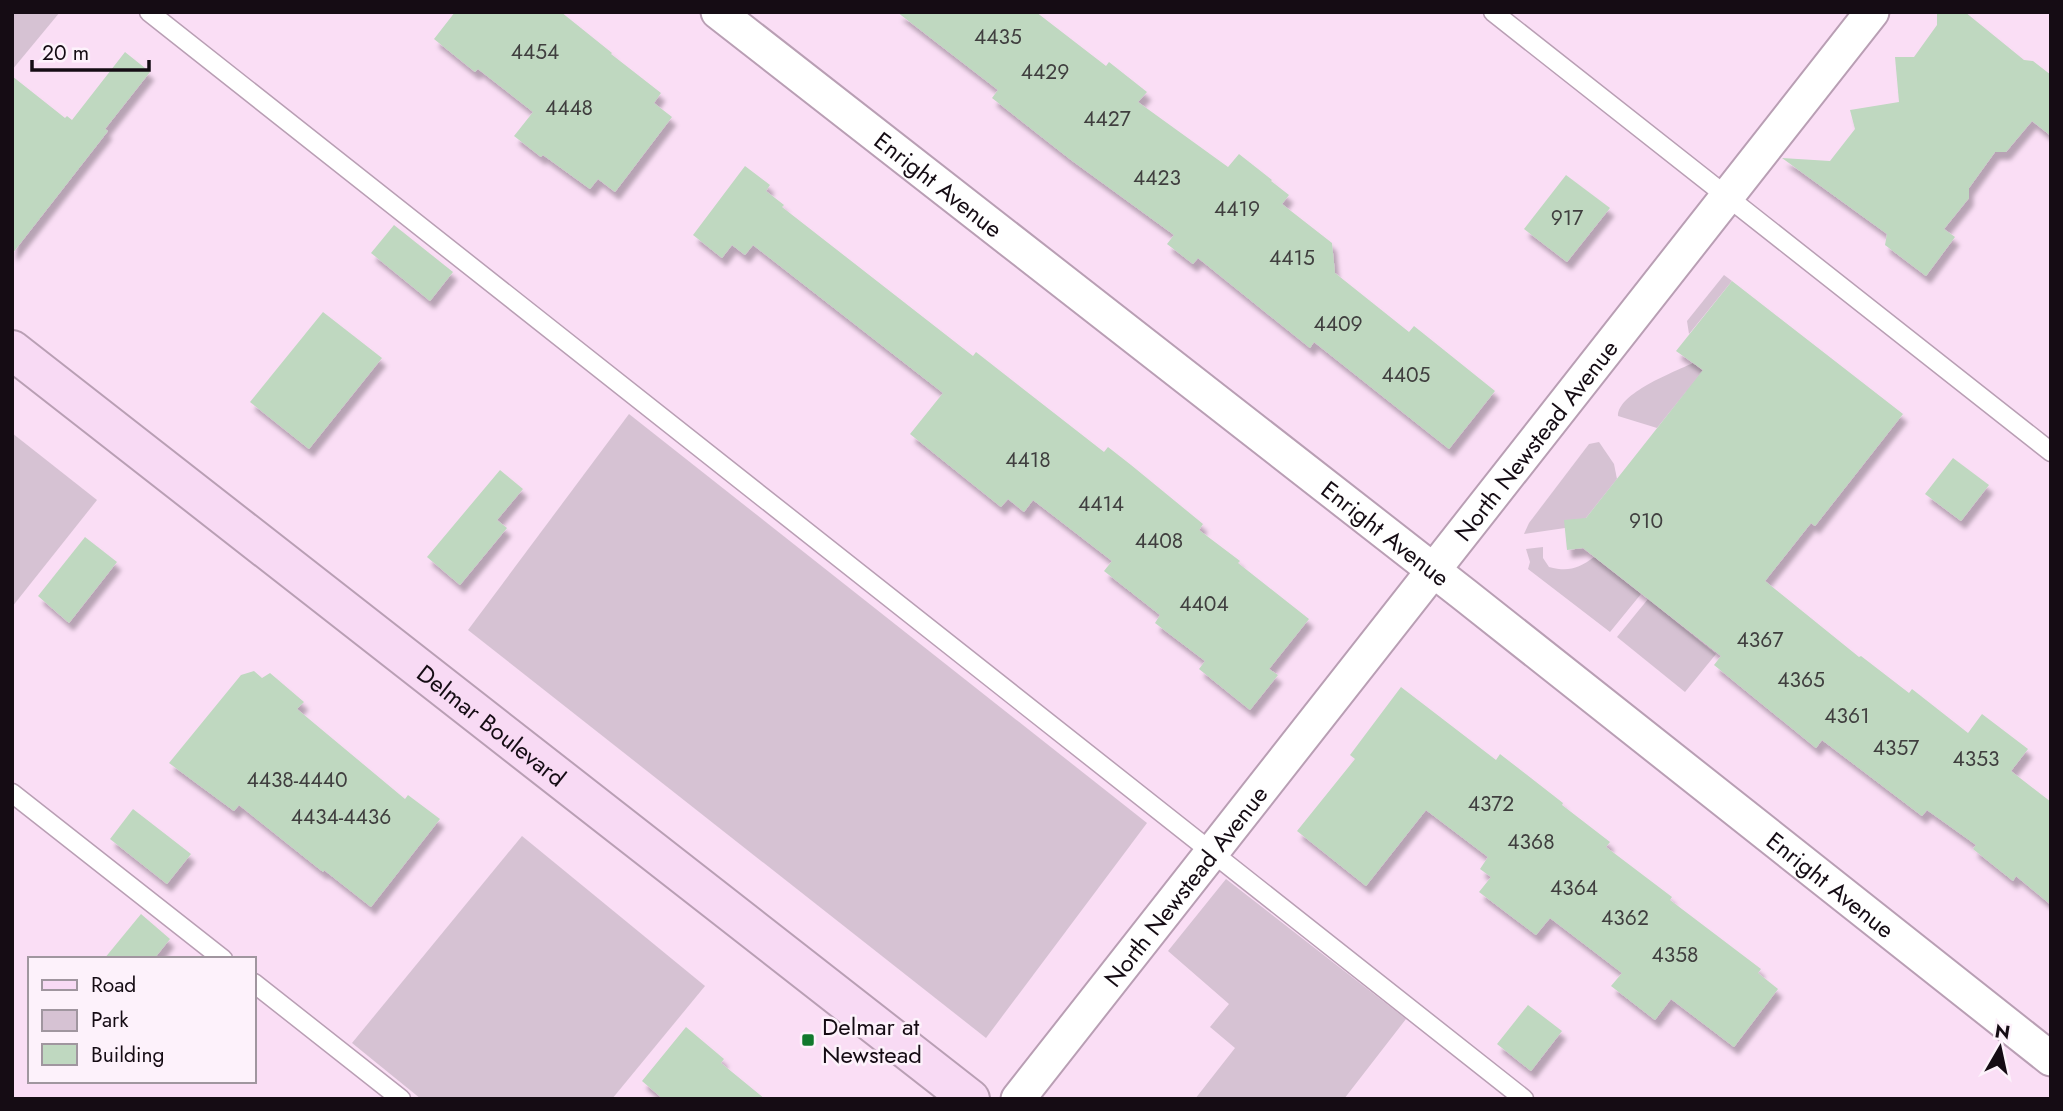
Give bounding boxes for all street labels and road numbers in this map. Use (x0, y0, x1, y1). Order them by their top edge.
street label: Enright Avenue (867, 123, 1010, 246)
street label: North Newstead Avenue (1445, 332, 1626, 548)
street label: Enright Avenue (1314, 472, 1457, 594)
street label: Delmar Boulevard (410, 656, 574, 795)
street label: North Newstead Avenue (1095, 778, 1276, 994)
street label: Enright Avenue (1759, 823, 1902, 946)

